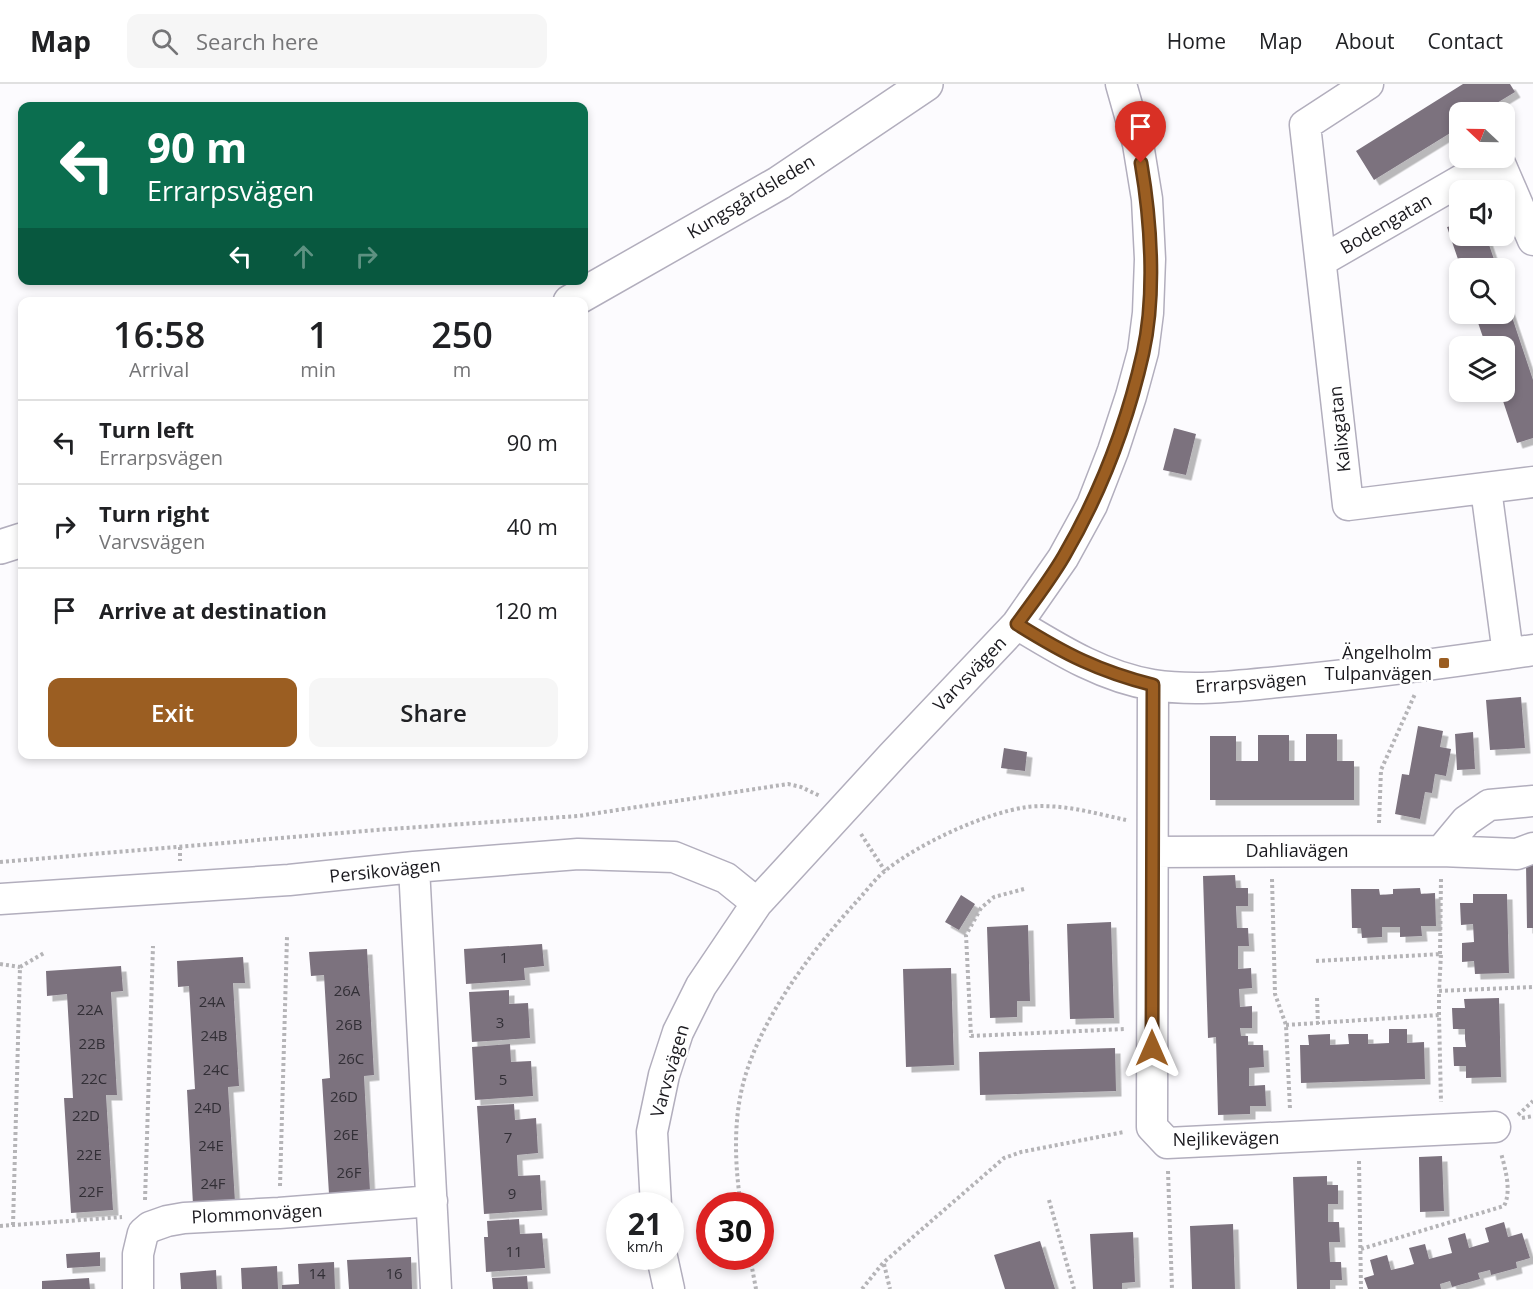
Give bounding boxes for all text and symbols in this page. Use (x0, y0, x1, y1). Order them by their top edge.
search box (127, 14, 547, 68)
text: Map (30, 22, 91, 60)
icon: search (148, 25, 181, 58)
text: Search here (196, 26, 319, 56)
text: Home (1167, 27, 1226, 55)
text: Map (1259, 27, 1302, 55)
text: About (1335, 27, 1395, 55)
text: Contact (1428, 27, 1503, 55)
pin (1115, 101, 1166, 163)
north arrow (1449, 102, 1515, 168)
map controls (1449, 102, 1515, 402)
icon: arrive (1124, 110, 1157, 143)
text: 90 m (147, 118, 247, 175)
icon: left (48, 126, 126, 204)
street label: Kungsgårdsleden (682, 149, 819, 244)
text: Errarpsvägen (147, 172, 314, 209)
button: sound (1449, 180, 1515, 246)
street label: Bodengatan (1335, 187, 1436, 259)
icon: left (224, 240, 257, 273)
icon: ahead (287, 240, 320, 273)
icon: right (350, 240, 383, 273)
button: search (1449, 258, 1515, 324)
text: 16:58 (113, 310, 205, 359)
text: 1 (308, 310, 329, 359)
text: 250 (431, 310, 493, 359)
button: layers (1449, 336, 1515, 402)
text: Arrival (129, 356, 189, 383)
text: min (300, 356, 336, 383)
text: m (453, 356, 471, 383)
street label: Kalixgatan (1323, 385, 1355, 474)
text: Turn left (99, 414, 194, 444)
icon: left (48, 426, 81, 459)
text: 90 m (507, 427, 558, 457)
text: Errarpsvägen (99, 444, 223, 471)
text: Turn right (99, 498, 210, 528)
icon: right (48, 510, 81, 543)
text: 40 m (507, 511, 558, 541)
text: Varvsvägen (99, 528, 205, 555)
icon: arrive (48, 594, 81, 627)
text: Arrive at destination (99, 595, 327, 625)
text: 120 m (494, 595, 558, 625)
street label: Varvsvägen (927, 631, 1011, 716)
place label: Ängelholm Tulpanvägen (1325, 640, 1432, 685)
marker: Ängelholm Tulpanvägen (1437, 656, 1451, 670)
street label: Errarpsvägen (1194, 666, 1307, 698)
button: Exit (48, 678, 297, 747)
button: Share (309, 678, 558, 747)
street label: Dahliavägen (1245, 838, 1349, 862)
street label: Persikovägen (328, 852, 442, 888)
house number: 1 (500, 947, 508, 967)
house number: 26A (334, 980, 361, 1000)
house number: 24A (199, 991, 226, 1011)
house number: 22A (77, 999, 104, 1019)
house number: 3 (496, 1012, 504, 1032)
house number: 26B (336, 1014, 362, 1034)
position arrow (1120, 1016, 1184, 1080)
street label: Varvsvägen (644, 1021, 694, 1120)
house number: 24B (201, 1025, 227, 1045)
house number: 22B (79, 1033, 105, 1053)
house number: 26C (338, 1048, 364, 1068)
house number: 24C (203, 1059, 229, 1079)
house number: 22C (81, 1068, 107, 1088)
house number: 5 (499, 1069, 507, 1089)
house number: 26D (330, 1086, 358, 1106)
house number: 24D (194, 1097, 222, 1117)
house number: 22D (72, 1105, 100, 1125)
house number: 26E (333, 1124, 359, 1144)
street label: Nejlikevägen (1172, 1125, 1280, 1151)
house number: 7 (504, 1127, 512, 1147)
house number: 24E (198, 1135, 224, 1155)
house number: 22E (76, 1144, 102, 1164)
house number: 26F (337, 1162, 362, 1182)
house number: 24F (201, 1173, 226, 1193)
house number: 22F (79, 1181, 104, 1201)
house number: 9 (508, 1183, 516, 1203)
speed limit sign: 30 (696, 1192, 774, 1270)
street label: Plommonvägen (191, 1198, 323, 1228)
text: 21 (628, 1203, 662, 1244)
text: km/h (627, 1236, 663, 1256)
house number: 11 (505, 1241, 523, 1261)
house number: 14 (308, 1263, 326, 1283)
house number: 16 (385, 1263, 403, 1283)

